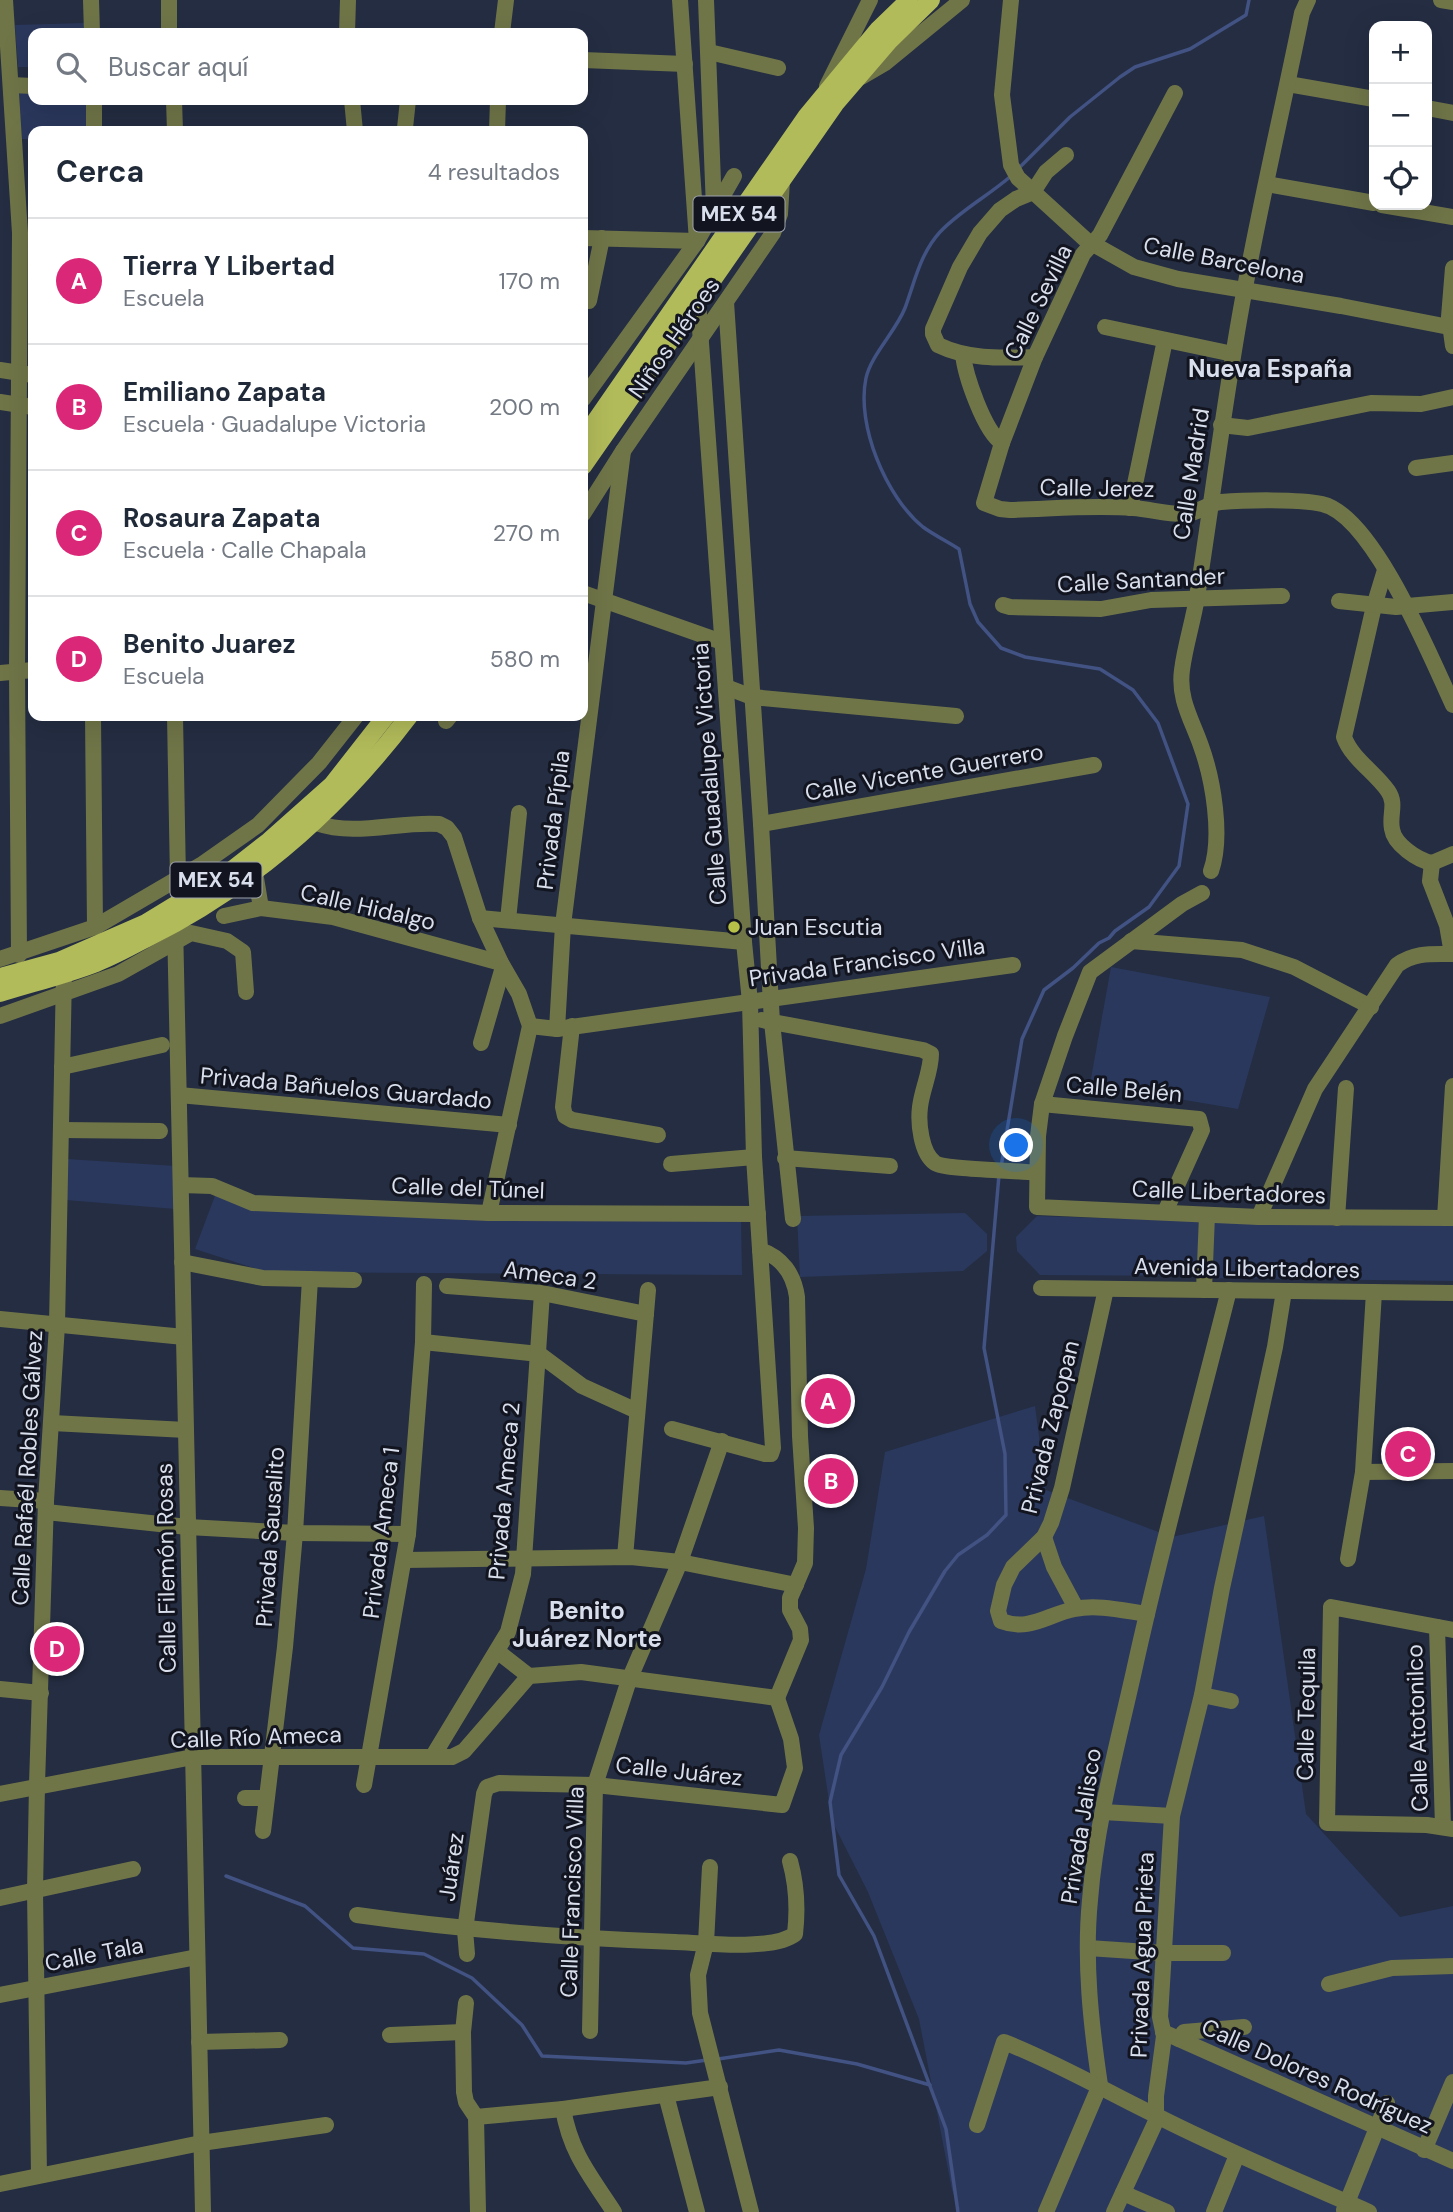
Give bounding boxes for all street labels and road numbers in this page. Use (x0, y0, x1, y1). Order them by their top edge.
road number: MEX 54 (694, 196, 784, 232)
street label: Calle Barcelona (1141, 230, 1307, 290)
street label: Calle Sevilla (997, 239, 1079, 365)
street label: Niños Héroes (621, 272, 727, 404)
street label: Calle Madrid (1166, 406, 1216, 542)
street label: Calle Jerez (1039, 472, 1155, 504)
street label: Calle Santander (1056, 561, 1226, 599)
street label: Calle Guadalupe Victoria (685, 642, 733, 906)
street label: Calle Vicente Guerrero (802, 736, 1046, 808)
street label: Privada Pípila (530, 748, 576, 892)
road number: MEX 54 (170, 862, 262, 898)
street label: Calle Hidalgo (298, 877, 438, 937)
street label: Privada Francisco Villa (747, 931, 987, 993)
street label: Privada Bañuelos Guardado (199, 1060, 493, 1116)
street label: Calle Belén (1065, 1069, 1183, 1109)
street label: Calle del Túnel (391, 1170, 545, 1206)
street label: Calle Libertadores (1131, 1174, 1327, 1210)
street label: Avenida Libertadores (1134, 1251, 1360, 1285)
street label: Ameca 2 (501, 1254, 599, 1296)
street label: Calle Rafaél Robles Gálvez (5, 1330, 49, 1606)
street label: Privada Zapopan (1014, 1337, 1086, 1517)
street label: Privada Ameca 2 (481, 1401, 527, 1581)
street label: Privada Sausalito (249, 1446, 291, 1628)
street label: Privada Ameca 1 (356, 1446, 406, 1620)
street label: Calle Filemón Rosas (149, 1463, 183, 1673)
street label: Calle Atotonilco (1399, 1644, 1435, 1812)
street label: Calle Tequila (1290, 1647, 1322, 1781)
street label: Calle Río Ameca (170, 1719, 342, 1755)
street label: Privada Jalisco (1054, 1746, 1108, 1906)
street label: Calle Juárez (614, 1749, 744, 1793)
street label: Calle Francisco Villa (553, 1786, 591, 1998)
street label: Juárez (431, 1831, 471, 1903)
street label: Privada Agua Prieta (1123, 1852, 1161, 2058)
street label: Calle Tala (42, 1930, 146, 1978)
street label: Calle Dolores Rodríguez (1197, 2012, 1437, 2140)

